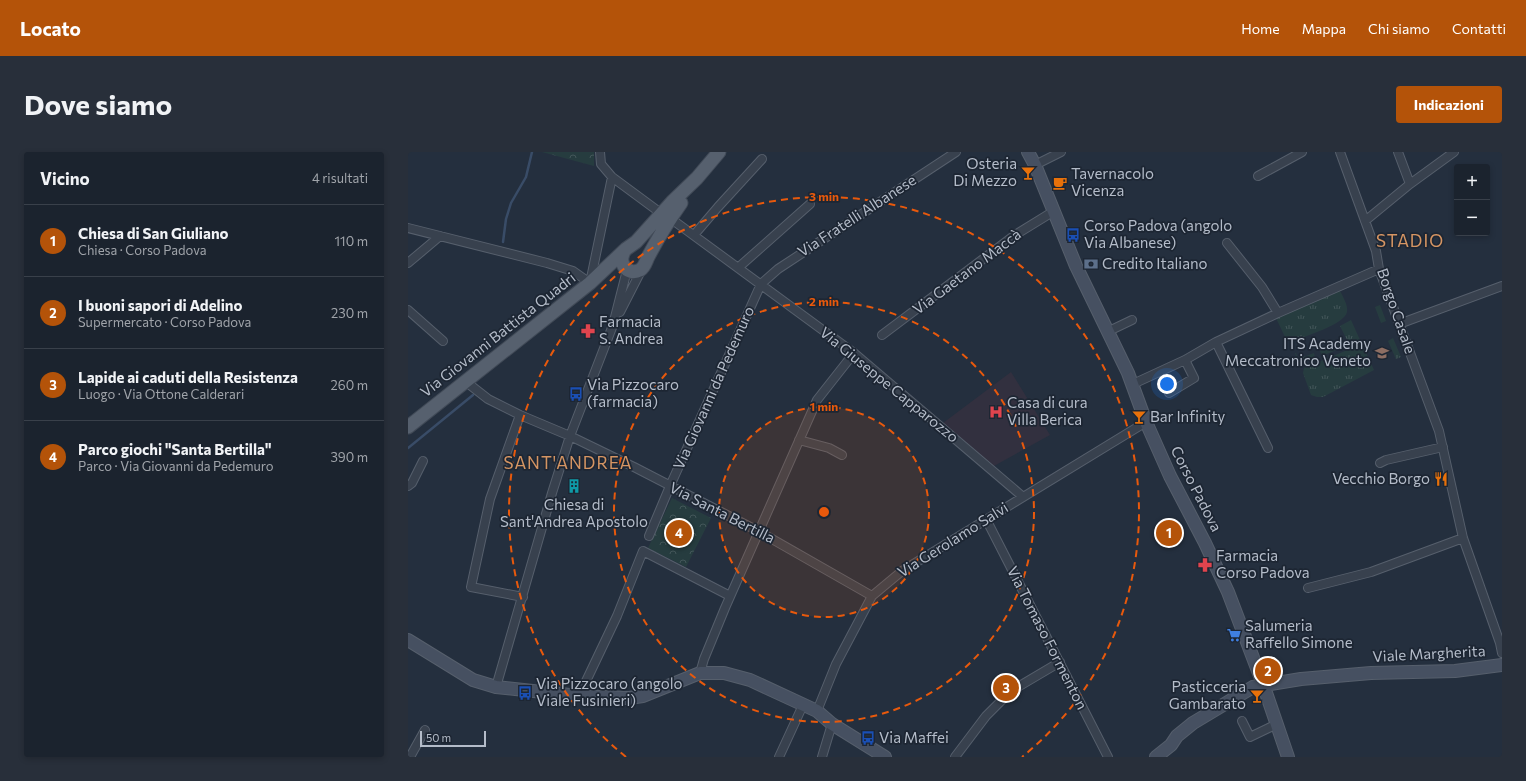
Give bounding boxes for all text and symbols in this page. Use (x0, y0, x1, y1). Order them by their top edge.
text: Locato (20, 17, 81, 40)
text: Home (1241, 20, 1280, 37)
text: Mappa (1302, 20, 1346, 37)
text: Chi siamo (1368, 20, 1430, 37)
text: Contatti (1452, 20, 1506, 37)
button: Indicazioni (1396, 86, 1502, 123)
text: Dove siamo (24, 87, 172, 121)
place label: Osteria Di Mezzo (953, 154, 1017, 189)
place label: Tavernacolo Vicenza (1071, 164, 1154, 199)
map controls (1454, 164, 1490, 236)
button: + (1454, 164, 1490, 200)
bar icon: Osteria Di Mezzo (1020, 165, 1036, 181)
text: Vicino (40, 168, 90, 189)
text: 4 risultati (312, 170, 368, 186)
street label: Via Fratelli Albanese (794, 170, 919, 260)
cafe icon: Tavernacolo Vicenza (1052, 175, 1068, 191)
text: 3 min (809, 189, 839, 203)
button: − (1454, 200, 1490, 236)
place label: Corso Padova (angolo Via Albanese) (1084, 216, 1232, 251)
text: Chiesa di San Giuliano (78, 224, 229, 242)
street label: Via Gaetano Maccà (909, 225, 1024, 318)
bus stop icon: Corso Padova (angolo Via Albanese) (1065, 227, 1081, 243)
district label: STADIO (1376, 230, 1444, 251)
text: 1 (50, 233, 56, 249)
text: 110 m (335, 233, 368, 249)
text: Chiesa · Corso Padova (78, 242, 206, 258)
place label: Credito Italiano (1102, 254, 1208, 272)
bank icon: Credito Italiano (1083, 256, 1099, 272)
street label: Borgo Casale (1374, 266, 1420, 356)
street label: Via Giovanni Battista Quadri (416, 268, 579, 400)
text: 2 min (809, 294, 839, 308)
text: I buoni sapori di Adelino (78, 296, 242, 314)
street label: Via Giovanni da Pedemuro (669, 303, 757, 472)
text: 2 (49, 305, 57, 321)
text: 230 m (331, 305, 368, 321)
place label: Farmacia S. Andrea (599, 312, 663, 347)
text: Supermercato · Corso Padova (78, 314, 251, 330)
pharmacy icon: Farmacia S. Andrea (580, 323, 596, 339)
street label: Via Giuseppe Capparozzo (817, 323, 963, 446)
place label: ITS Academy Meccatronico Veneto (1225, 334, 1371, 369)
school or university icon: ITS Academy Meccatronico Veneto (1374, 345, 1390, 361)
text: Lapide ai caduti della Resistenza (78, 368, 298, 386)
your location (1157, 374, 1177, 394)
place label: Via Pizzocaro (farmacia) (587, 375, 679, 410)
text: 3 (49, 377, 57, 393)
text: 260 m (331, 377, 368, 393)
text: Luogo · Via Ottone Calderari (78, 386, 244, 402)
bus stop icon: Via Pizzocaro (farmacia) (568, 386, 584, 402)
place label: Casa di cura Villa Berica (1007, 393, 1088, 428)
text: 1 min (810, 399, 838, 413)
hospital icon: Casa di cura Villa Berica (988, 404, 1004, 420)
place label: Bar Infinity (1150, 407, 1226, 425)
bar icon: Bar Infinity (1131, 409, 1147, 425)
text: Parco giochi "Santa Bertilla" (78, 440, 271, 458)
street label: Corso Padova (1168, 443, 1226, 534)
text: 4 (49, 449, 57, 465)
text: 390 m (330, 449, 368, 465)
district label: SANT'ANDREA (503, 452, 633, 473)
text: Parco · Via Giovanni da Pedemuro (78, 458, 274, 474)
place label: Vecchio Borgo (1332, 469, 1430, 487)
restaurant icon: Vecchio Borgo (1433, 471, 1449, 487)
building icon: Chiesa di Sant'Andrea Apostolo (566, 478, 582, 494)
street label: Via Santa Bertilla (667, 478, 778, 546)
place label: Chiesa di Sant'Andrea Apostolo (500, 495, 648, 530)
street label: Via Gerolamo Salvi (894, 498, 1011, 580)
centre of rings (817, 505, 831, 519)
pin: 4 (666, 518, 692, 548)
pin: 1 (1156, 518, 1182, 548)
place label: Farmacia Corso Padova (1216, 546, 1310, 581)
pharmacy icon: Farmacia Corso Padova (1197, 557, 1213, 573)
street label: Via Tomaso Formenton (1004, 563, 1092, 712)
place label: Salumeria Raffello Simone (1245, 616, 1353, 651)
supermarket icon: Salumeria Raffello Simone (1226, 627, 1242, 643)
street label: Viale Margherita (1372, 641, 1486, 665)
pin: 2 (1255, 656, 1281, 686)
pin: 3 (993, 673, 1019, 703)
place label: Via Pizzocaro (angolo Viale Fusinieri) (536, 674, 683, 709)
place label: Pasticceria Gambarato (1169, 677, 1246, 712)
bus stop icon: Via Pizzocaro (angolo Viale Fusinieri) (517, 685, 533, 701)
bar icon: Pasticceria Gambarato (1249, 688, 1265, 704)
place label: Via Maffei (879, 728, 949, 746)
scale bar (420, 729, 486, 748)
bus stop icon: Via Maffei (860, 730, 876, 746)
text: 50 m (426, 731, 451, 744)

